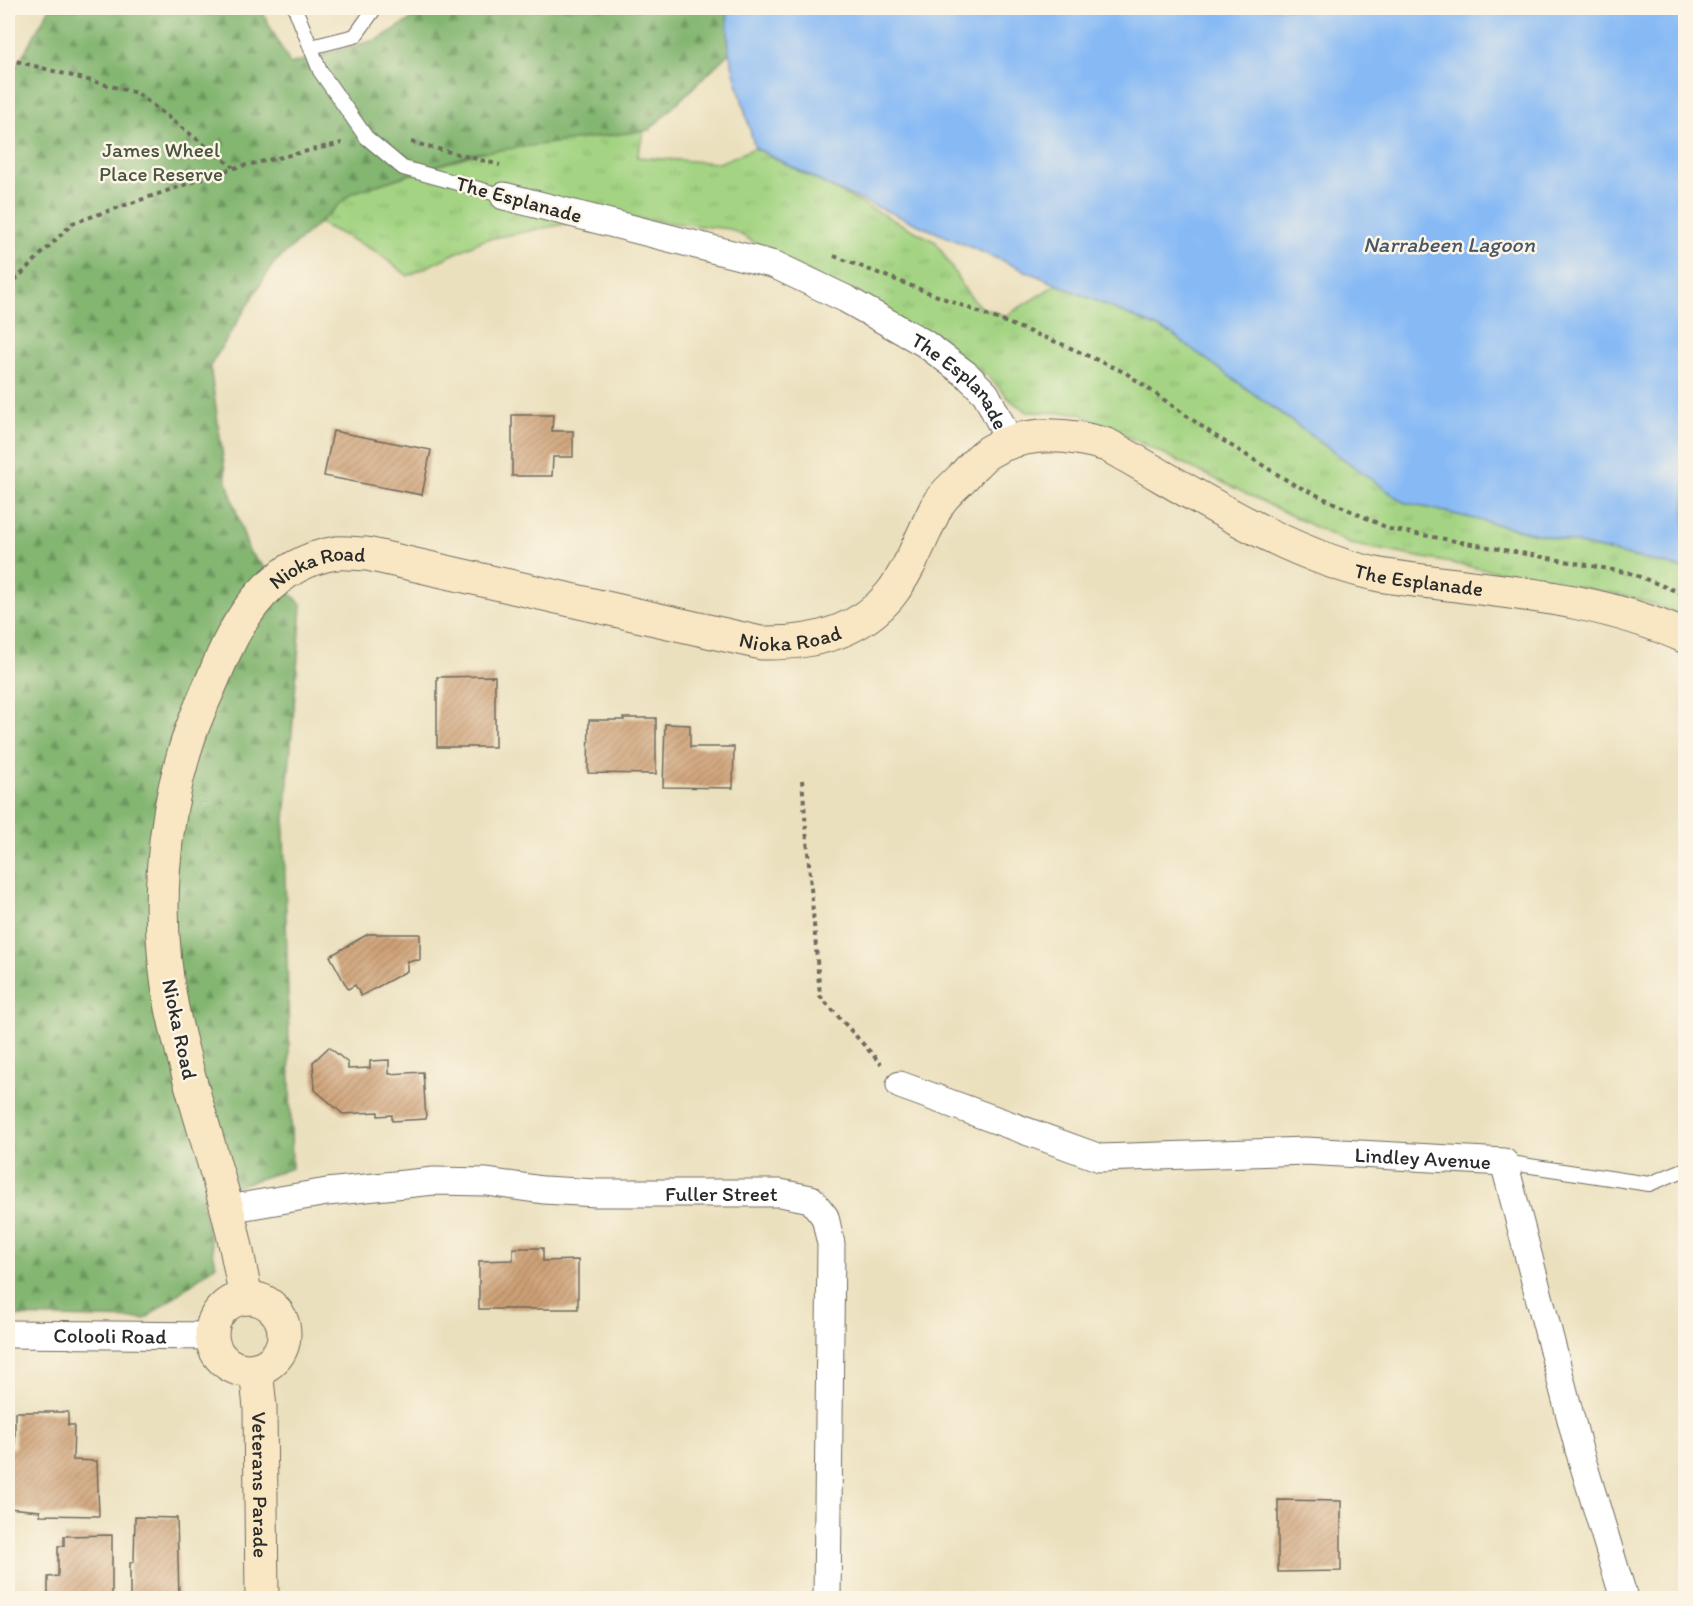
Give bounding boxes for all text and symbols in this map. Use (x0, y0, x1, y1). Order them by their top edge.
park label: James Wheel Place Reserve (99, 137, 223, 186)
street label: The Esplanade (453, 170, 585, 228)
water label: Narrabeen Lagoon (1363, 231, 1536, 258)
street label: The Esplanade (908, 326, 1014, 433)
street label: Nioka Road (263, 540, 366, 594)
street label: The Esplanade (1352, 557, 1485, 601)
street label: Nioka Road (737, 619, 844, 656)
street label: Nioka Road (157, 976, 203, 1082)
street label: Lindley Avenue (1354, 1141, 1492, 1174)
street label: Fuller Street (665, 1181, 778, 1206)
street label: Colooli Road (53, 1322, 167, 1348)
street label: Veterans Parade (248, 1411, 274, 1558)

